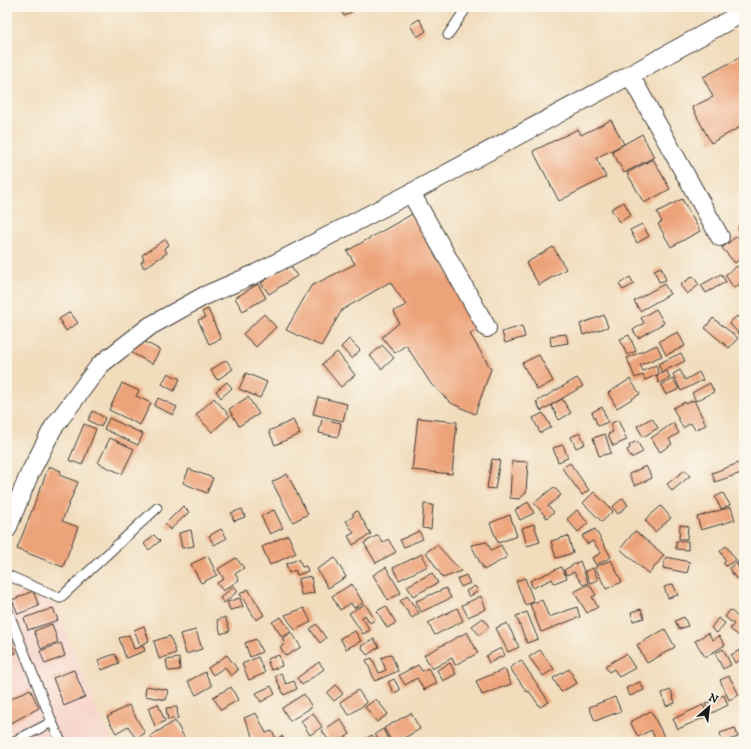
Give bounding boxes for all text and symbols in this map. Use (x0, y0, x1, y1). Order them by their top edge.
north arrow (689, 687, 729, 727)
text: N (706, 691, 720, 707)

